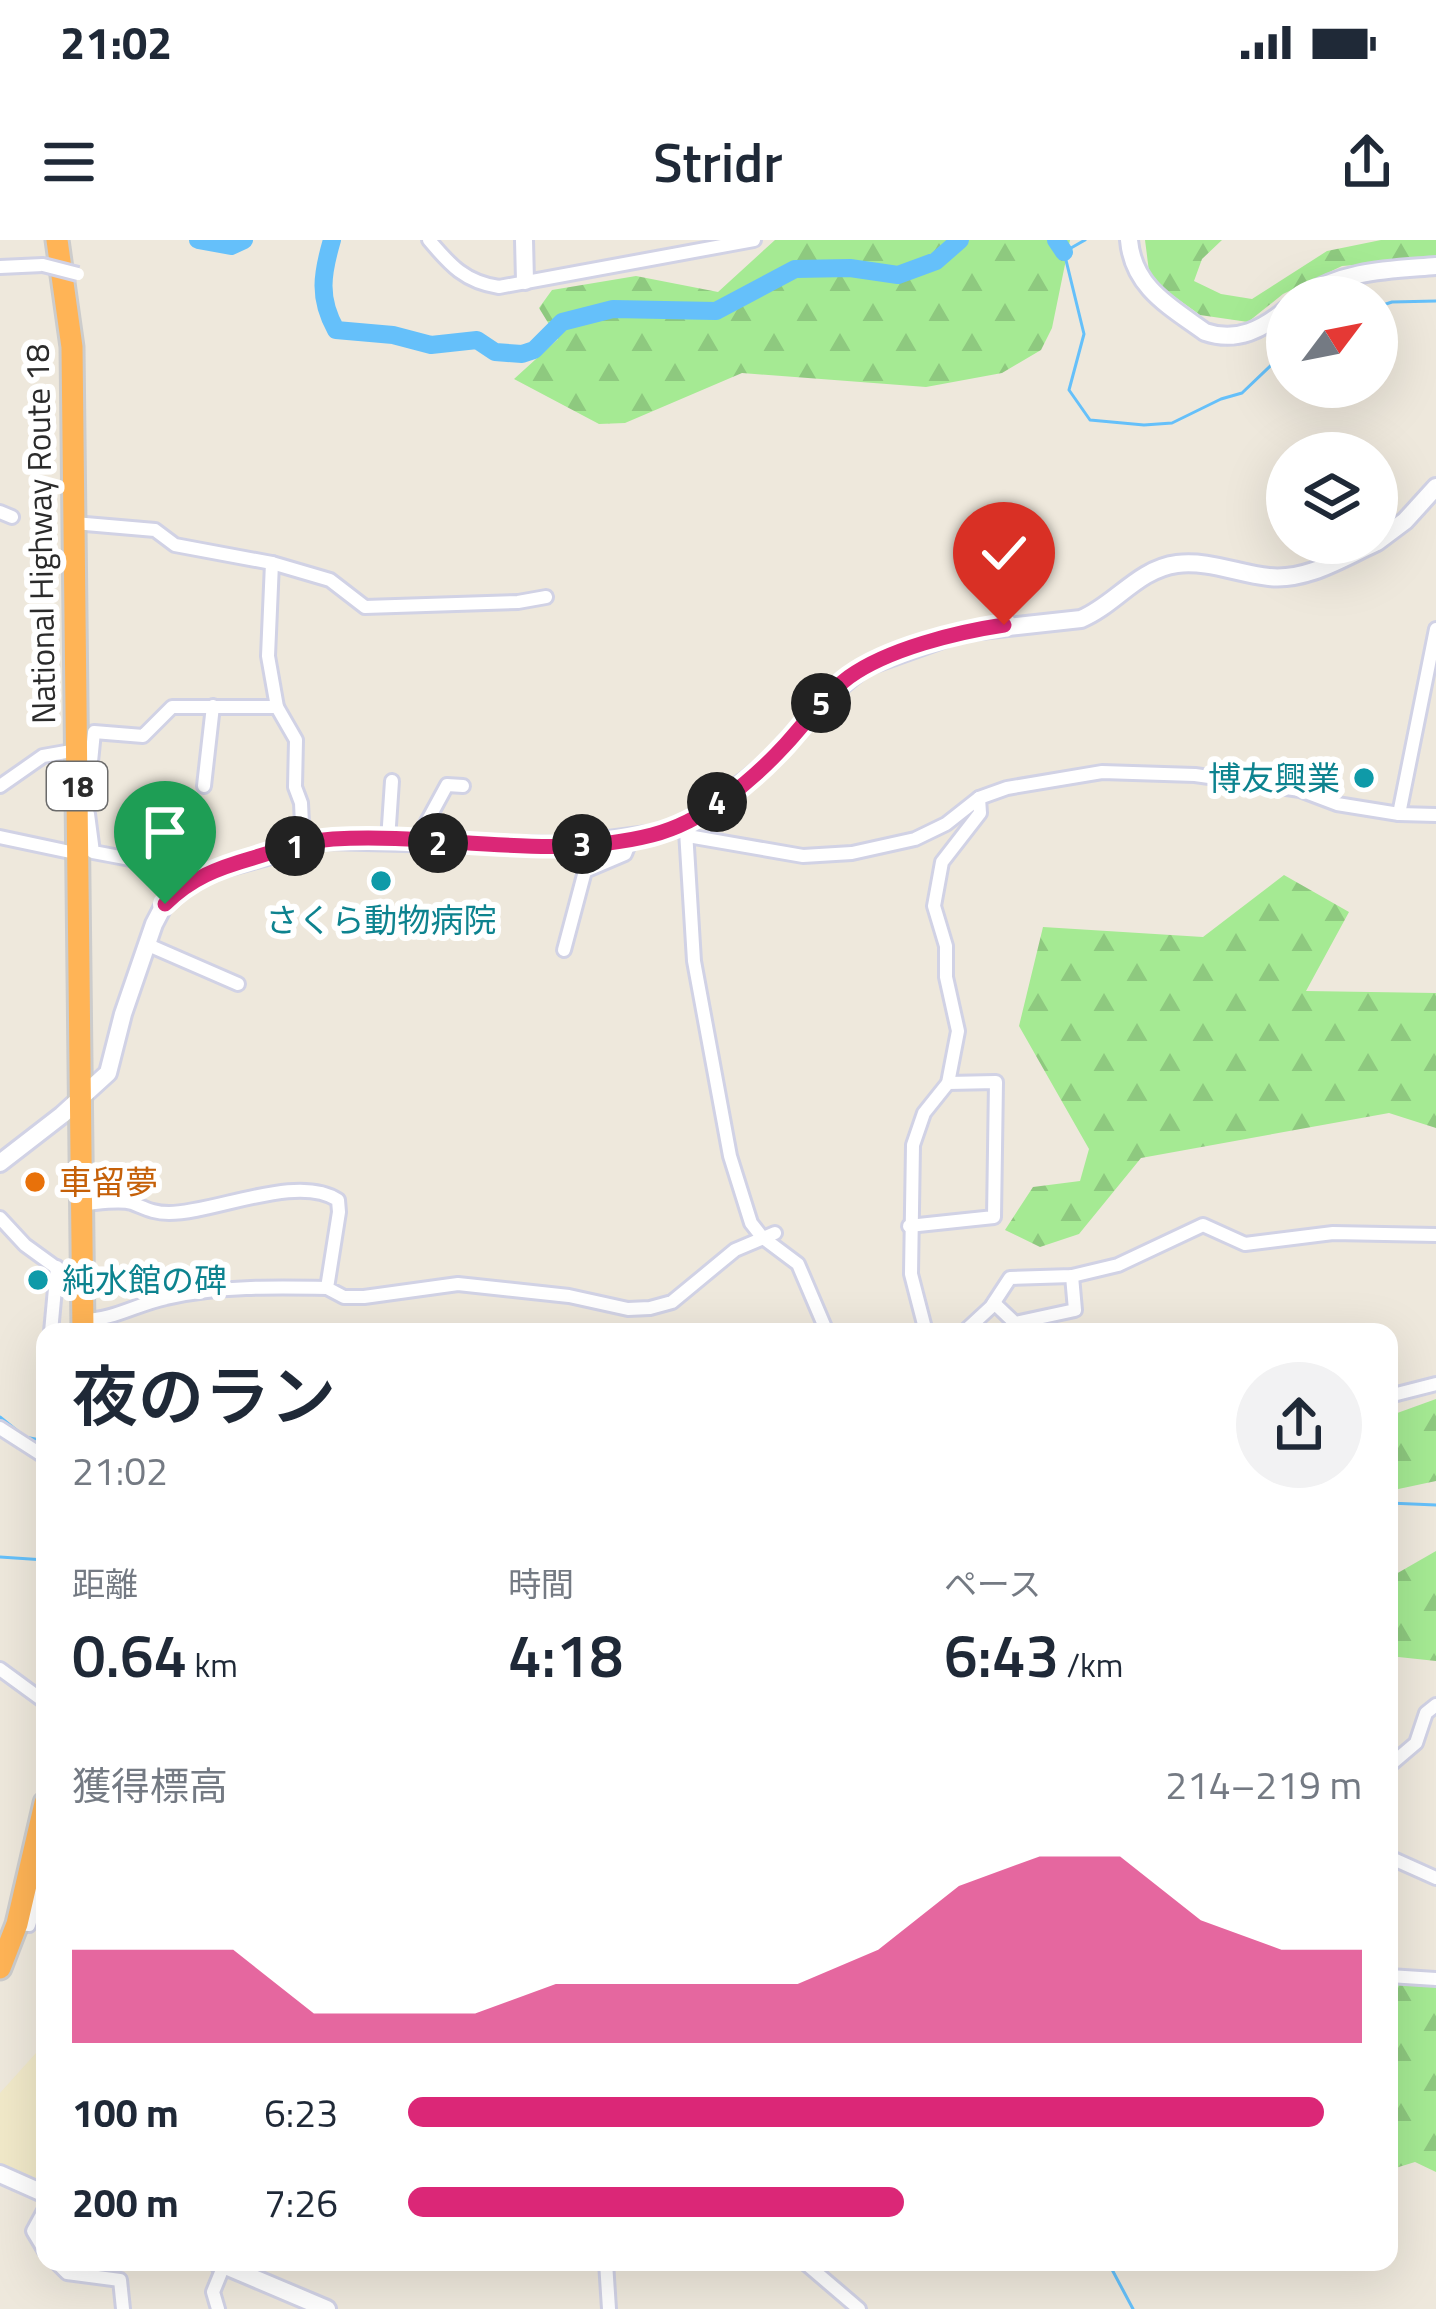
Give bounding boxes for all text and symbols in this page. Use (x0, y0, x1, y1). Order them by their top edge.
text: 21:02 (60, 8, 172, 76)
text: Stridr (653, 121, 783, 203)
icon: menu (36, 129, 102, 195)
icon: share (1334, 129, 1400, 195)
north arrow (1266, 276, 1398, 408)
map controls (1266, 276, 1398, 564)
street label: National Highway Route 18 (12, 343, 68, 725)
button: layers (1266, 432, 1398, 564)
pin (953, 502, 1055, 625)
icon: check (971, 520, 1037, 586)
pin: 5 (791, 673, 851, 733)
text: 5 (812, 678, 830, 728)
place label: 博友興業 (1208, 753, 1340, 803)
road number: 18 (47, 762, 107, 810)
marker: 博友興業 (1351, 765, 1377, 791)
pin: 4 (687, 772, 747, 832)
text: 4 (708, 777, 726, 827)
pin (114, 781, 216, 904)
icon: arrive (132, 799, 198, 865)
pin: 2 (408, 813, 468, 873)
pin: 3 (552, 814, 612, 874)
pin: 1 (265, 816, 325, 876)
text: 2 (429, 818, 447, 868)
text: 3 (573, 819, 591, 869)
text: 1 (286, 821, 304, 871)
marker: さくら動物病院 (368, 868, 394, 894)
place label: さくら動物病院 (266, 895, 497, 945)
place label: 車留夢 (59, 1157, 158, 1207)
marker: 車留夢 (22, 1169, 48, 1195)
place label: 純水館の碑 (62, 1255, 227, 1305)
marker: 純水館の碑 (25, 1267, 51, 1293)
text: 夜のラン (72, 1345, 336, 1446)
button: share (1236, 1362, 1362, 1488)
text: 21:02 (72, 1441, 168, 1500)
text: 距離 (72, 1559, 138, 1609)
text: 時間 (508, 1559, 574, 1609)
text: ペース (944, 1559, 1041, 1609)
text: 0.64 (72, 1609, 187, 1700)
text: 4:18 (508, 1609, 623, 1700)
text: 6:43 (944, 1609, 1059, 1700)
text: km (187, 1640, 238, 1690)
text: /km (1059, 1640, 1123, 1690)
text: 214–219 m (1165, 1755, 1362, 1814)
text: 獲得標高 (72, 1756, 228, 1815)
text: 100 m (72, 2083, 179, 2142)
text: 6:23 (264, 2083, 338, 2142)
text: 200 m (72, 2173, 179, 2232)
text: 7:26 (264, 2173, 338, 2232)

